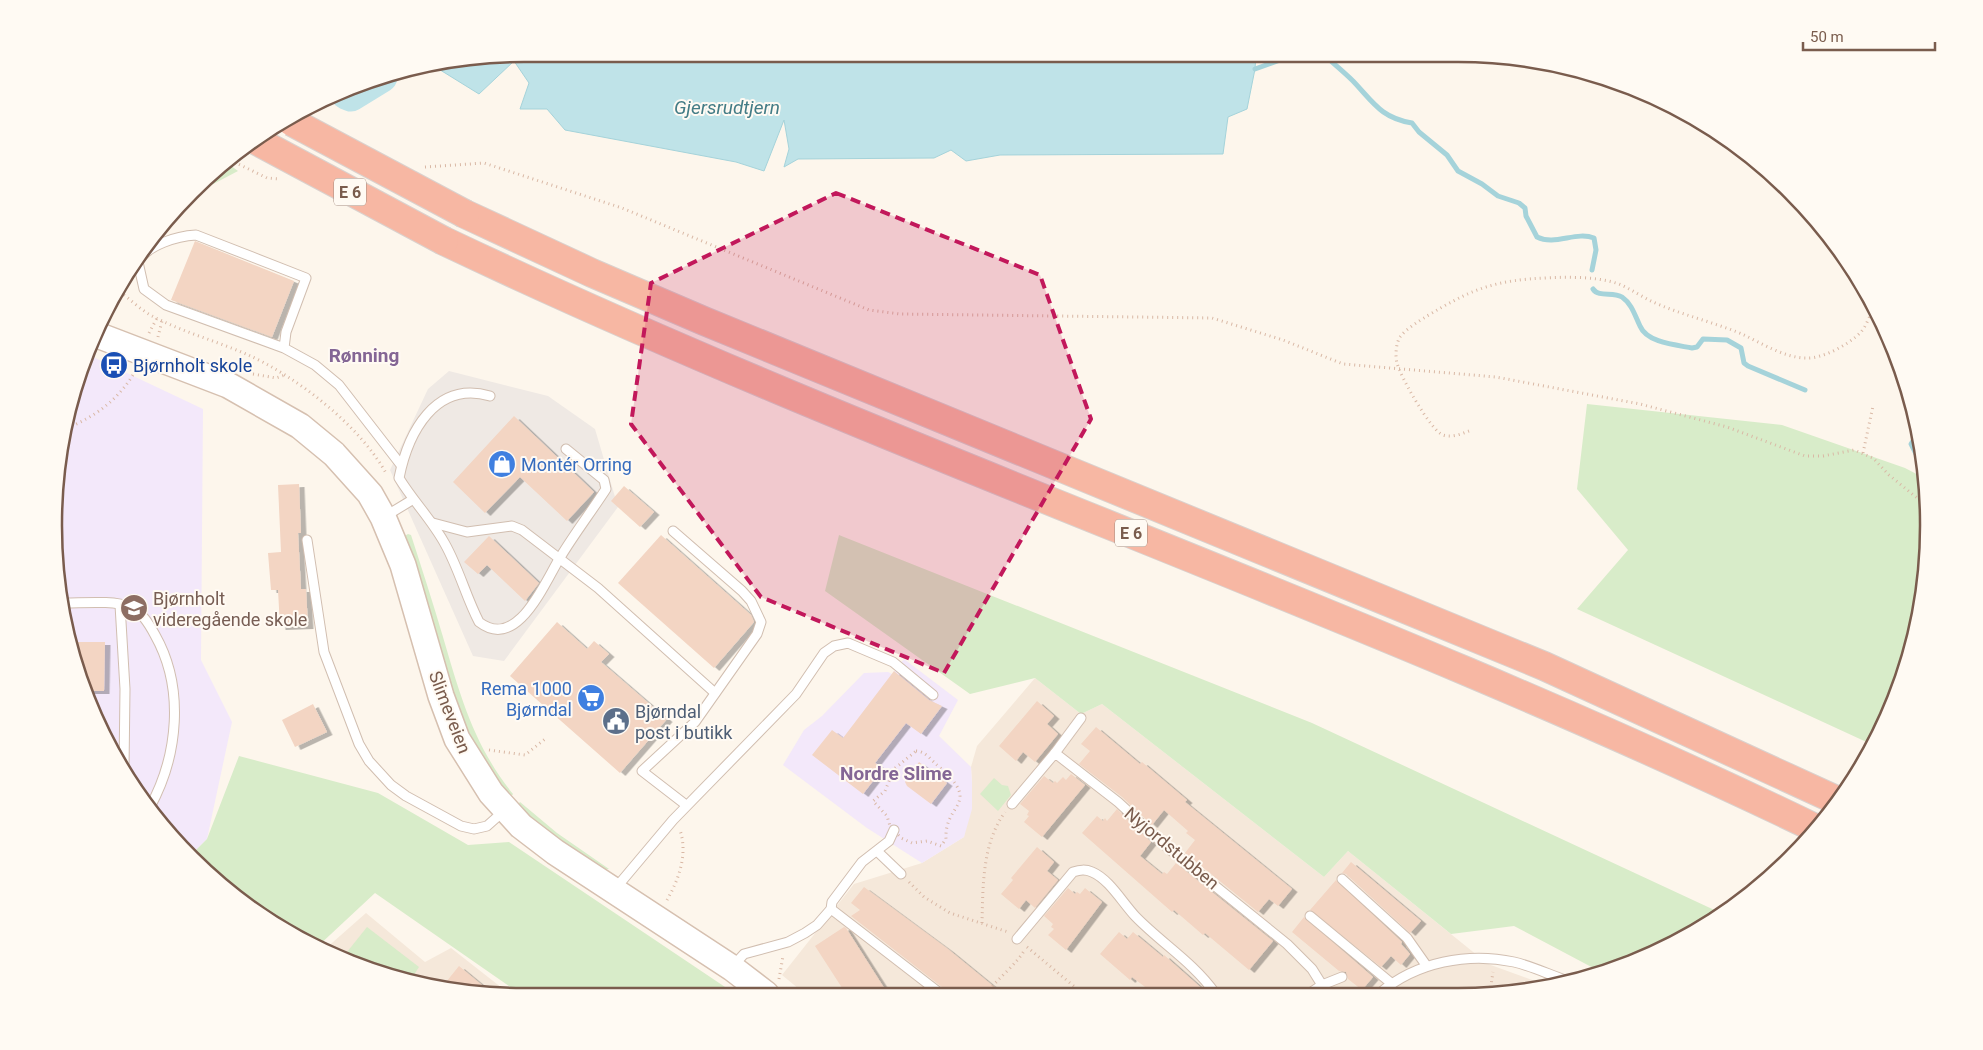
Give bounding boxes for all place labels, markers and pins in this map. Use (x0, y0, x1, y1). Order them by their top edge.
bus stop icon: Bjørnholt skole (99, 350, 129, 380)
place label: Bjørnholt skole (133, 355, 252, 376)
shop icon: Montér Orring (487, 449, 517, 479)
place label: Montér Orring (521, 454, 632, 475)
place label: Bjørnholt videregående skole (153, 588, 307, 630)
school or university icon: Bjørnholt videregående skole (119, 593, 149, 623)
place label: Rema 1000 Bjørndal (481, 678, 572, 720)
supermarket icon: Rema 1000 Bjørndal (576, 683, 606, 713)
place label: Bjørndal post i butikk (635, 701, 733, 743)
public building icon: Bjørndal post i butikk (601, 706, 631, 736)

